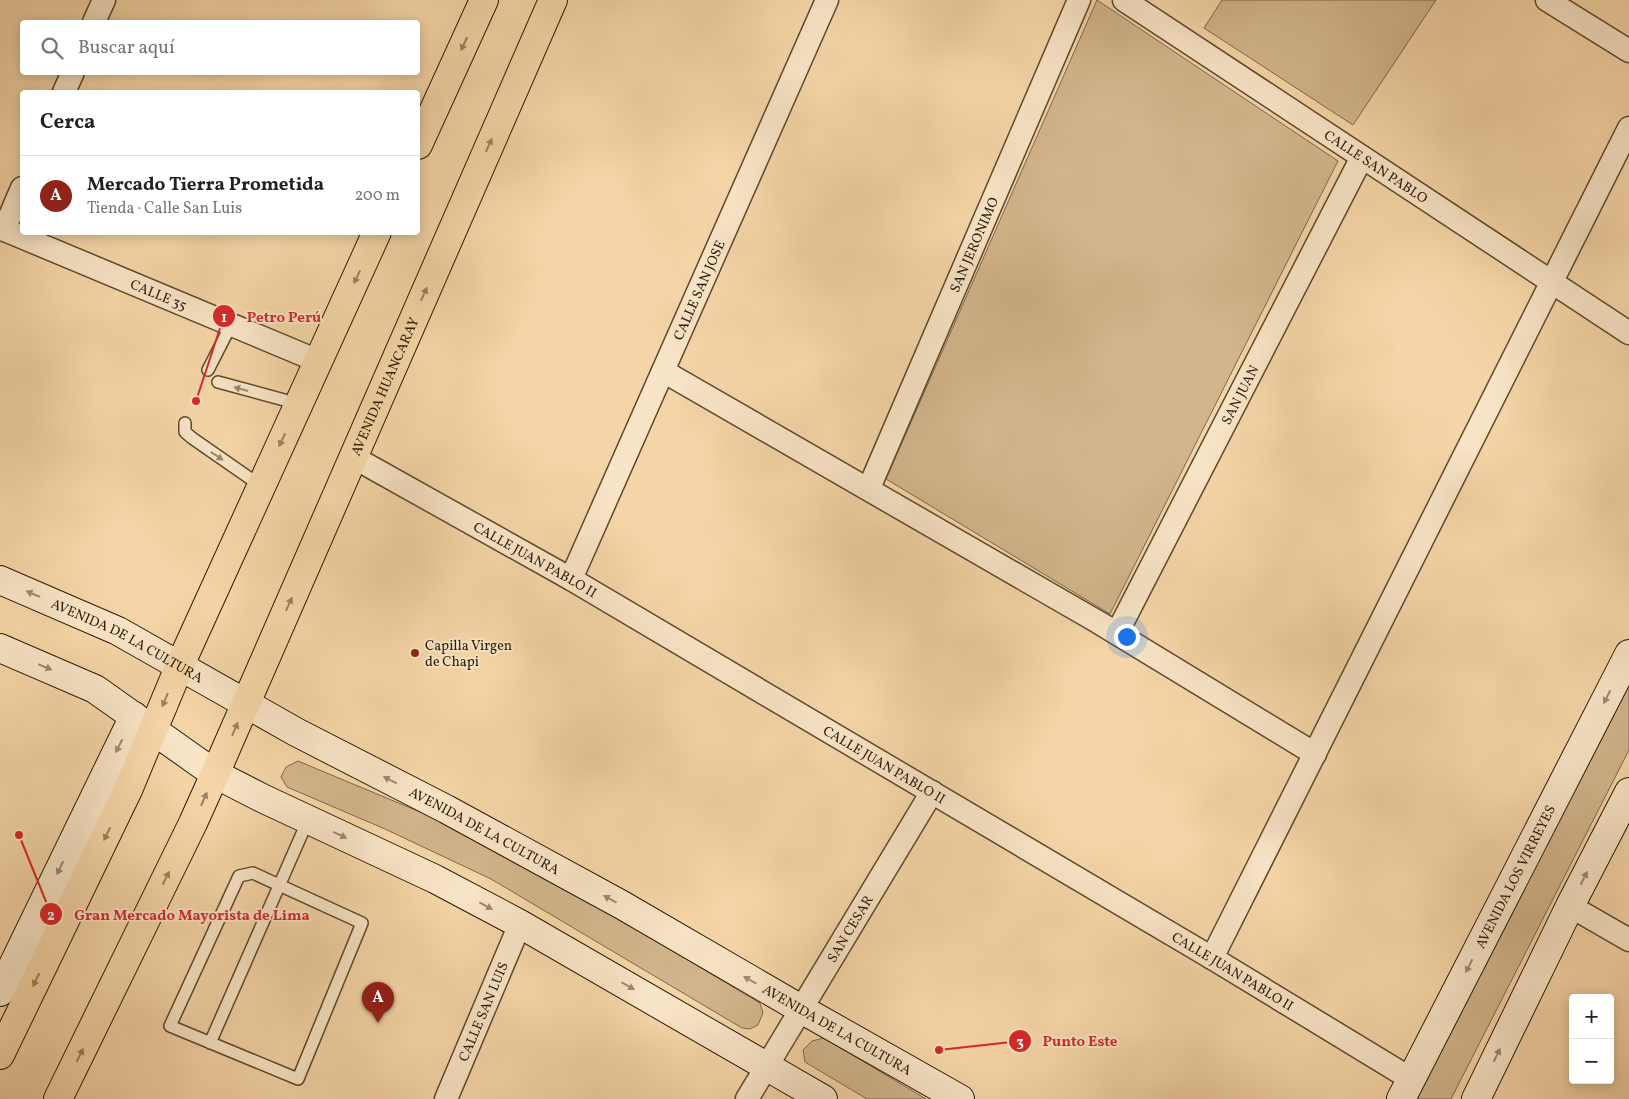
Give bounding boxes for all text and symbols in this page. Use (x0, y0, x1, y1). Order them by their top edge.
search box (20, 20, 420, 75)
icon: search (38, 34, 66, 62)
text: Buscar aquí (78, 35, 175, 61)
one-way arrow (459, 37, 467, 51)
text: Cerca (40, 108, 95, 137)
street label: CALLE SAN PABLO (1320, 126, 1431, 209)
one-way arrow (486, 138, 494, 152)
text: Mercado Tierra Prometida (87, 172, 324, 198)
text: A (50, 185, 62, 207)
text: 200 m (355, 185, 400, 207)
street label: SAN JERONIMO (946, 194, 1004, 296)
text: Tienda · Calle San Luis (87, 198, 242, 220)
street label: CALLE SAN JOSE (670, 238, 731, 344)
one-way arrow (352, 270, 360, 284)
street label: CALLE 35 (127, 275, 189, 316)
one-way arrow (421, 287, 429, 301)
callout: Petro Perú (212, 301, 331, 331)
text: 1 (221, 308, 227, 329)
text: Petro Perú (247, 308, 321, 329)
street label: AVENIDA HUANCARAY (347, 315, 424, 459)
street label: SAN JUAN (1218, 362, 1264, 428)
one-way arrow (234, 384, 249, 392)
one-way arrow (277, 433, 286, 448)
one-way arrow (210, 451, 224, 461)
street label: CALLE JUAN PABLO II (469, 518, 600, 603)
one-way arrow (26, 590, 40, 598)
street label: AVENIDA DE LA CULTURA (48, 595, 206, 688)
one-way arrow (286, 597, 294, 611)
your location (1114, 624, 1140, 650)
place label: Capilla Virgen de Chapi (425, 637, 512, 672)
marker: Capilla Virgen de Chapi (409, 647, 421, 659)
one-way arrow (38, 664, 52, 672)
one-way arrow (1603, 690, 1611, 704)
one-way arrow (161, 693, 169, 707)
one-way arrow (231, 722, 239, 736)
street label: CALLE JUAN PABLO II (819, 722, 948, 809)
one-way arrow (115, 739, 123, 753)
one-way arrow (383, 776, 397, 784)
street label: AVENIDA DE LA CULTURA (405, 784, 563, 880)
one-way arrow (201, 792, 209, 806)
street label: AVENIDA LOS VIRREYES (1472, 802, 1561, 952)
one-way arrow (102, 826, 111, 841)
one-way arrow (333, 831, 347, 839)
one-way arrow (56, 861, 64, 875)
one-way arrow (163, 871, 171, 885)
one-way arrow (1580, 871, 1588, 885)
street label: SAN CESAR (823, 892, 879, 967)
one-way arrow (603, 894, 616, 903)
callout: Gran Mercado Mayorista de Lima (39, 899, 319, 929)
one-way arrow (479, 902, 493, 910)
text: 2 (47, 906, 55, 927)
text: Gran Mercado Mayorista de Lima (74, 906, 310, 927)
street label: CALLE JUAN PABLO II (1168, 928, 1297, 1016)
street label: CALLE SAN LUIS (455, 959, 514, 1065)
one-way arrow (1465, 959, 1473, 973)
one-way arrow (32, 973, 40, 987)
one-way arrow (743, 976, 758, 984)
street label: AVENIDA DE LA CULTURA (759, 981, 915, 1081)
pin: A (362, 982, 394, 1023)
one-way arrow (620, 982, 635, 990)
map controls (1569, 994, 1614, 1084)
button: + (1569, 994, 1614, 1039)
callout: Punto Este (1007, 1026, 1128, 1056)
text: 3 (1016, 1032, 1024, 1053)
text: Punto Este (1042, 1032, 1118, 1053)
button: − (1569, 1039, 1614, 1084)
one-way arrow (76, 1048, 84, 1062)
one-way arrow (1493, 1048, 1501, 1062)

